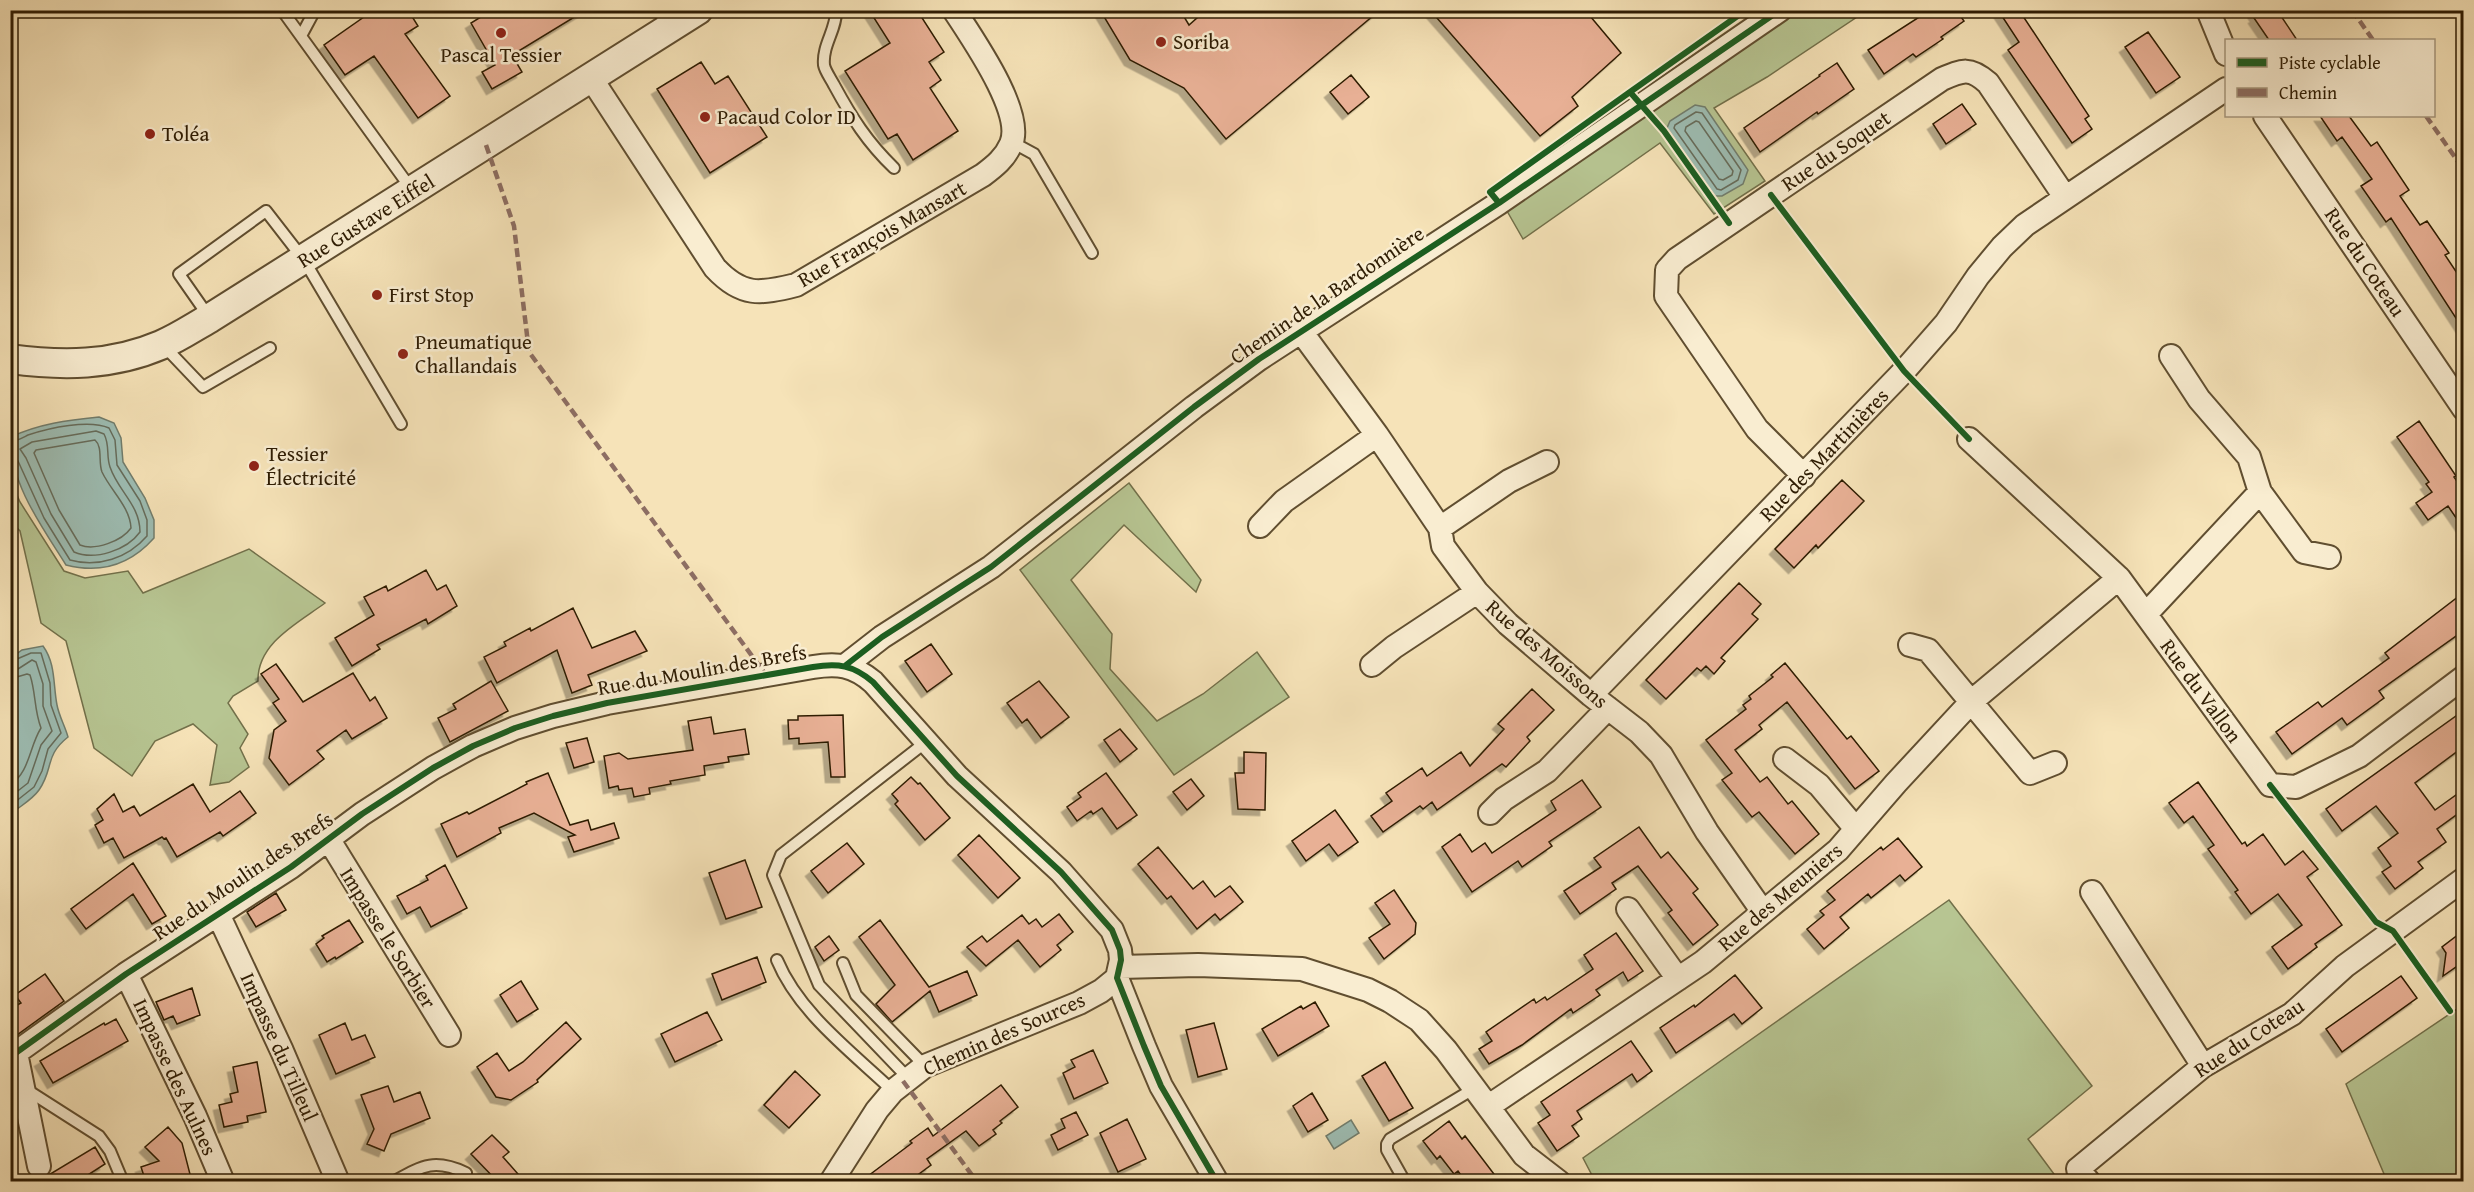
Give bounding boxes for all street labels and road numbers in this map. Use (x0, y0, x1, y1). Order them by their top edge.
street label: Rue du Soquet (1775, 102, 1897, 199)
street label: Rue Gustave Eiffel (291, 166, 441, 275)
street label: Rue François Mansart (792, 172, 972, 295)
street label: Rue du Coteau (2317, 201, 2414, 323)
street label: Chemin de la Bardonnière (1223, 218, 1430, 371)
street label: Rue des Martinières (1752, 381, 1896, 528)
street label: Rue des Moissons (1479, 592, 1615, 716)
street label: Rue du Vallon (2153, 632, 2250, 749)
street label: Rue du Moulin des Brefs (595, 636, 809, 703)
street label: Rue du Moulin des Brefs (146, 804, 339, 948)
street label: Rue des Meuniers (1710, 835, 1849, 958)
street label: Impasse le Sorbier (333, 861, 444, 1015)
street label: Impasse du Tilleul (233, 968, 326, 1126)
street label: Chemin des Sources (918, 984, 1090, 1083)
street label: Rue du Coteau (2188, 990, 2310, 1085)
street label: Impasse des Aulnes (125, 993, 225, 1160)

